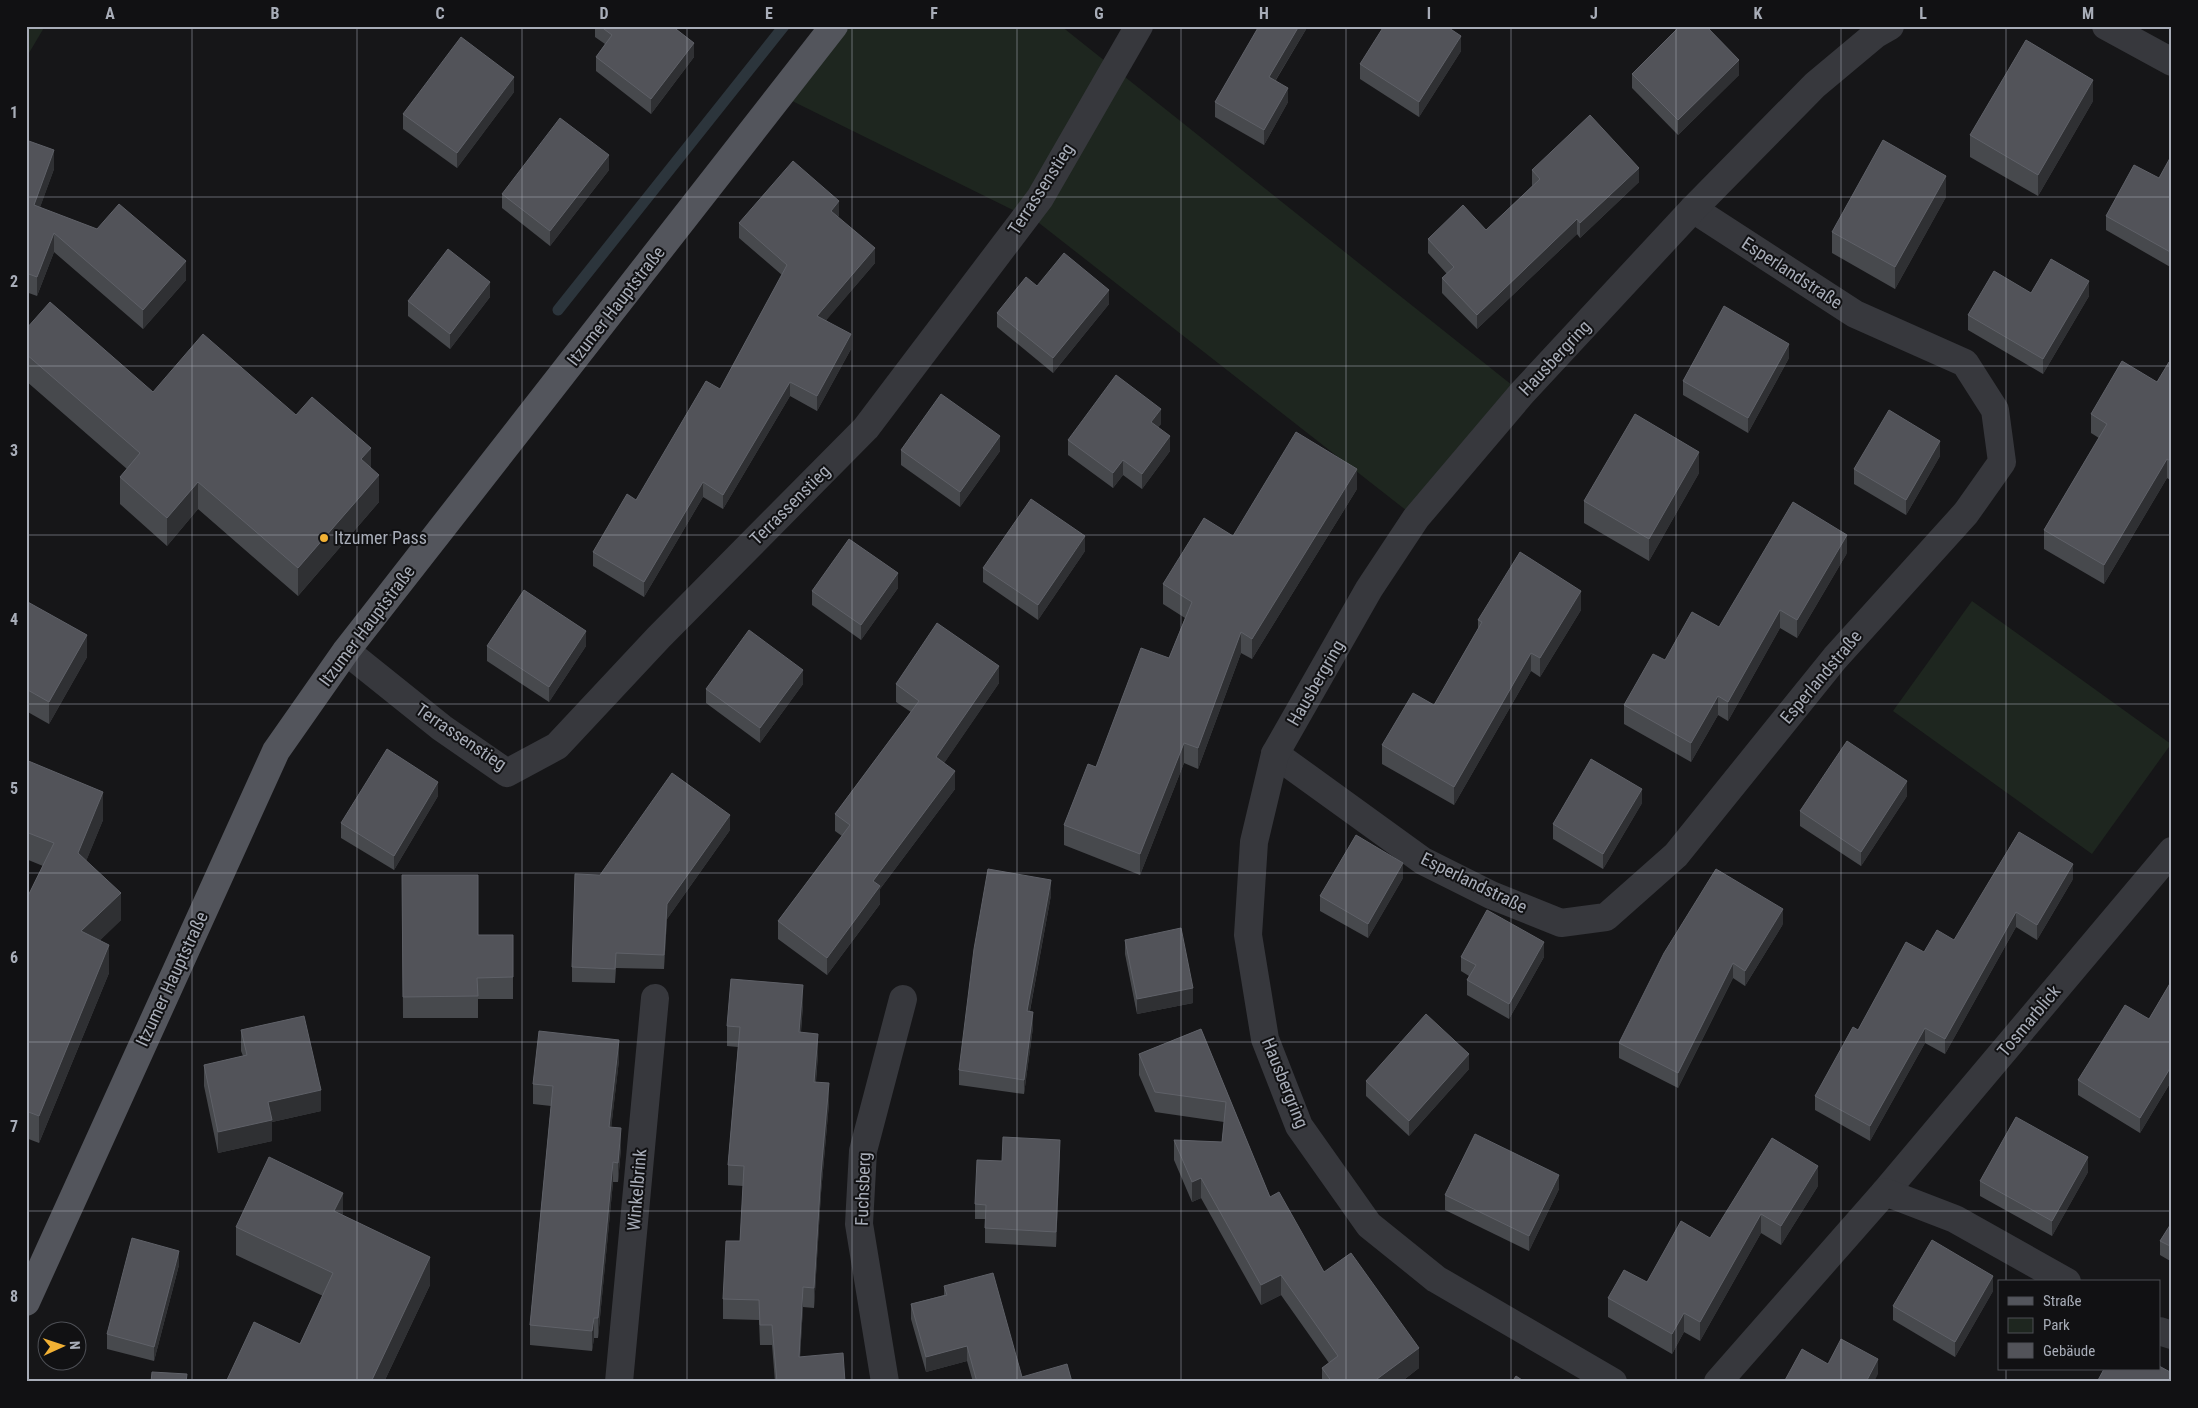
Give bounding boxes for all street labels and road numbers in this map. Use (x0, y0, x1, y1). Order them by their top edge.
street label: Terrassenstieg (1003, 139, 1078, 238)
street label: Esperlandstraße (1738, 232, 1846, 313)
street label: Itzumer Hauptstraße (562, 242, 669, 370)
street label: Hausbergring (1514, 316, 1595, 400)
street label: Terrassenstieg (745, 460, 834, 549)
street label: Itzumer Hauptstraße (314, 561, 419, 690)
street label: Esperlandstraße (1775, 626, 1866, 728)
street label: Hausbergring (1283, 636, 1349, 729)
street label: Terrassenstieg (412, 699, 511, 775)
street label: Esperlandstraße (1418, 848, 1531, 917)
street label: Itzumer Hauptstraße (131, 908, 212, 1049)
street label: Tosmarblick (1993, 981, 2065, 1061)
street label: Hausbergring (1258, 1035, 1313, 1131)
street label: Winkelbrink (622, 1148, 651, 1232)
street label: Fuchsberg (851, 1152, 874, 1226)

